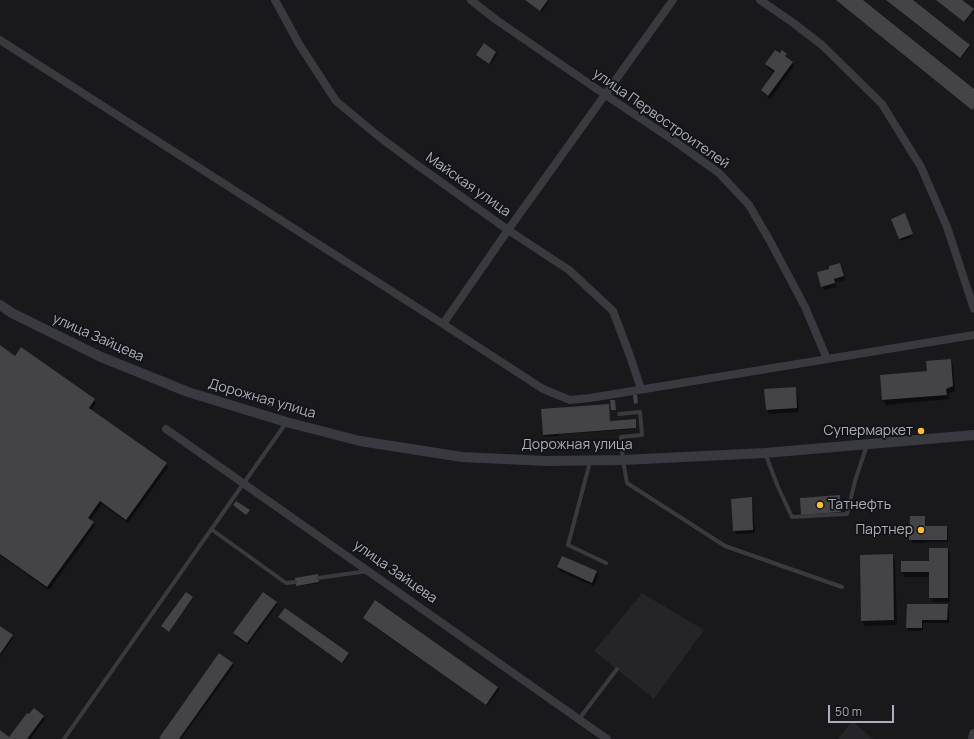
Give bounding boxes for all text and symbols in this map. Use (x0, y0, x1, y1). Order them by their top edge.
street label: улица Первостроителей (589, 65, 733, 173)
street label: Майская улица (422, 149, 514, 221)
street label: улица Зайцева (50, 310, 146, 366)
street label: Дорожная улица (206, 376, 318, 422)
place label: Супермаркет (824, 423, 913, 439)
marker: Супермаркет (916, 426, 926, 436)
street label: Дорожная улица (522, 437, 632, 453)
place label: Татнефть (828, 497, 891, 513)
marker: Татнефть (815, 500, 825, 510)
place label: Партнер (855, 522, 913, 538)
marker: Партнер (916, 525, 926, 535)
street label: улица Зайцева (350, 537, 440, 607)
scale bar (830, 697, 896, 723)
text: 50 m (835, 703, 862, 720)

